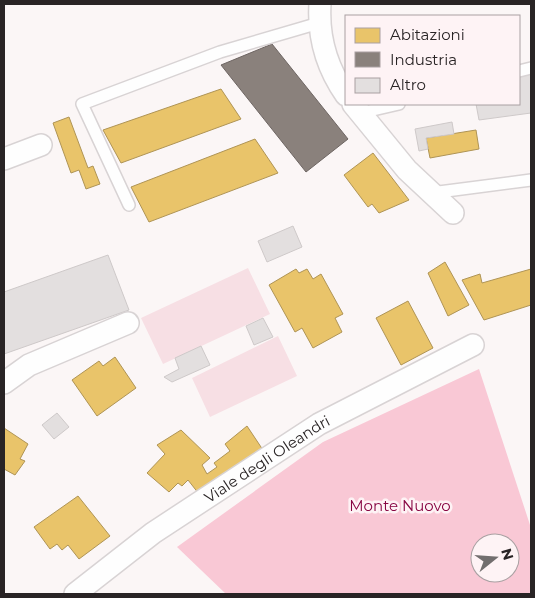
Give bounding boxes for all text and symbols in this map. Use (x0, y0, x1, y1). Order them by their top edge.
legend (345, 15, 520, 105)
text: Abitazioni (390, 25, 465, 44)
text: Industria (390, 50, 457, 69)
text: Altro (390, 75, 426, 94)
street label: Viale degli Oleandri (200, 411, 333, 506)
park label: Monte Nuovo (349, 496, 451, 515)
north arrow (470, 533, 520, 583)
text: N (497, 546, 518, 562)

